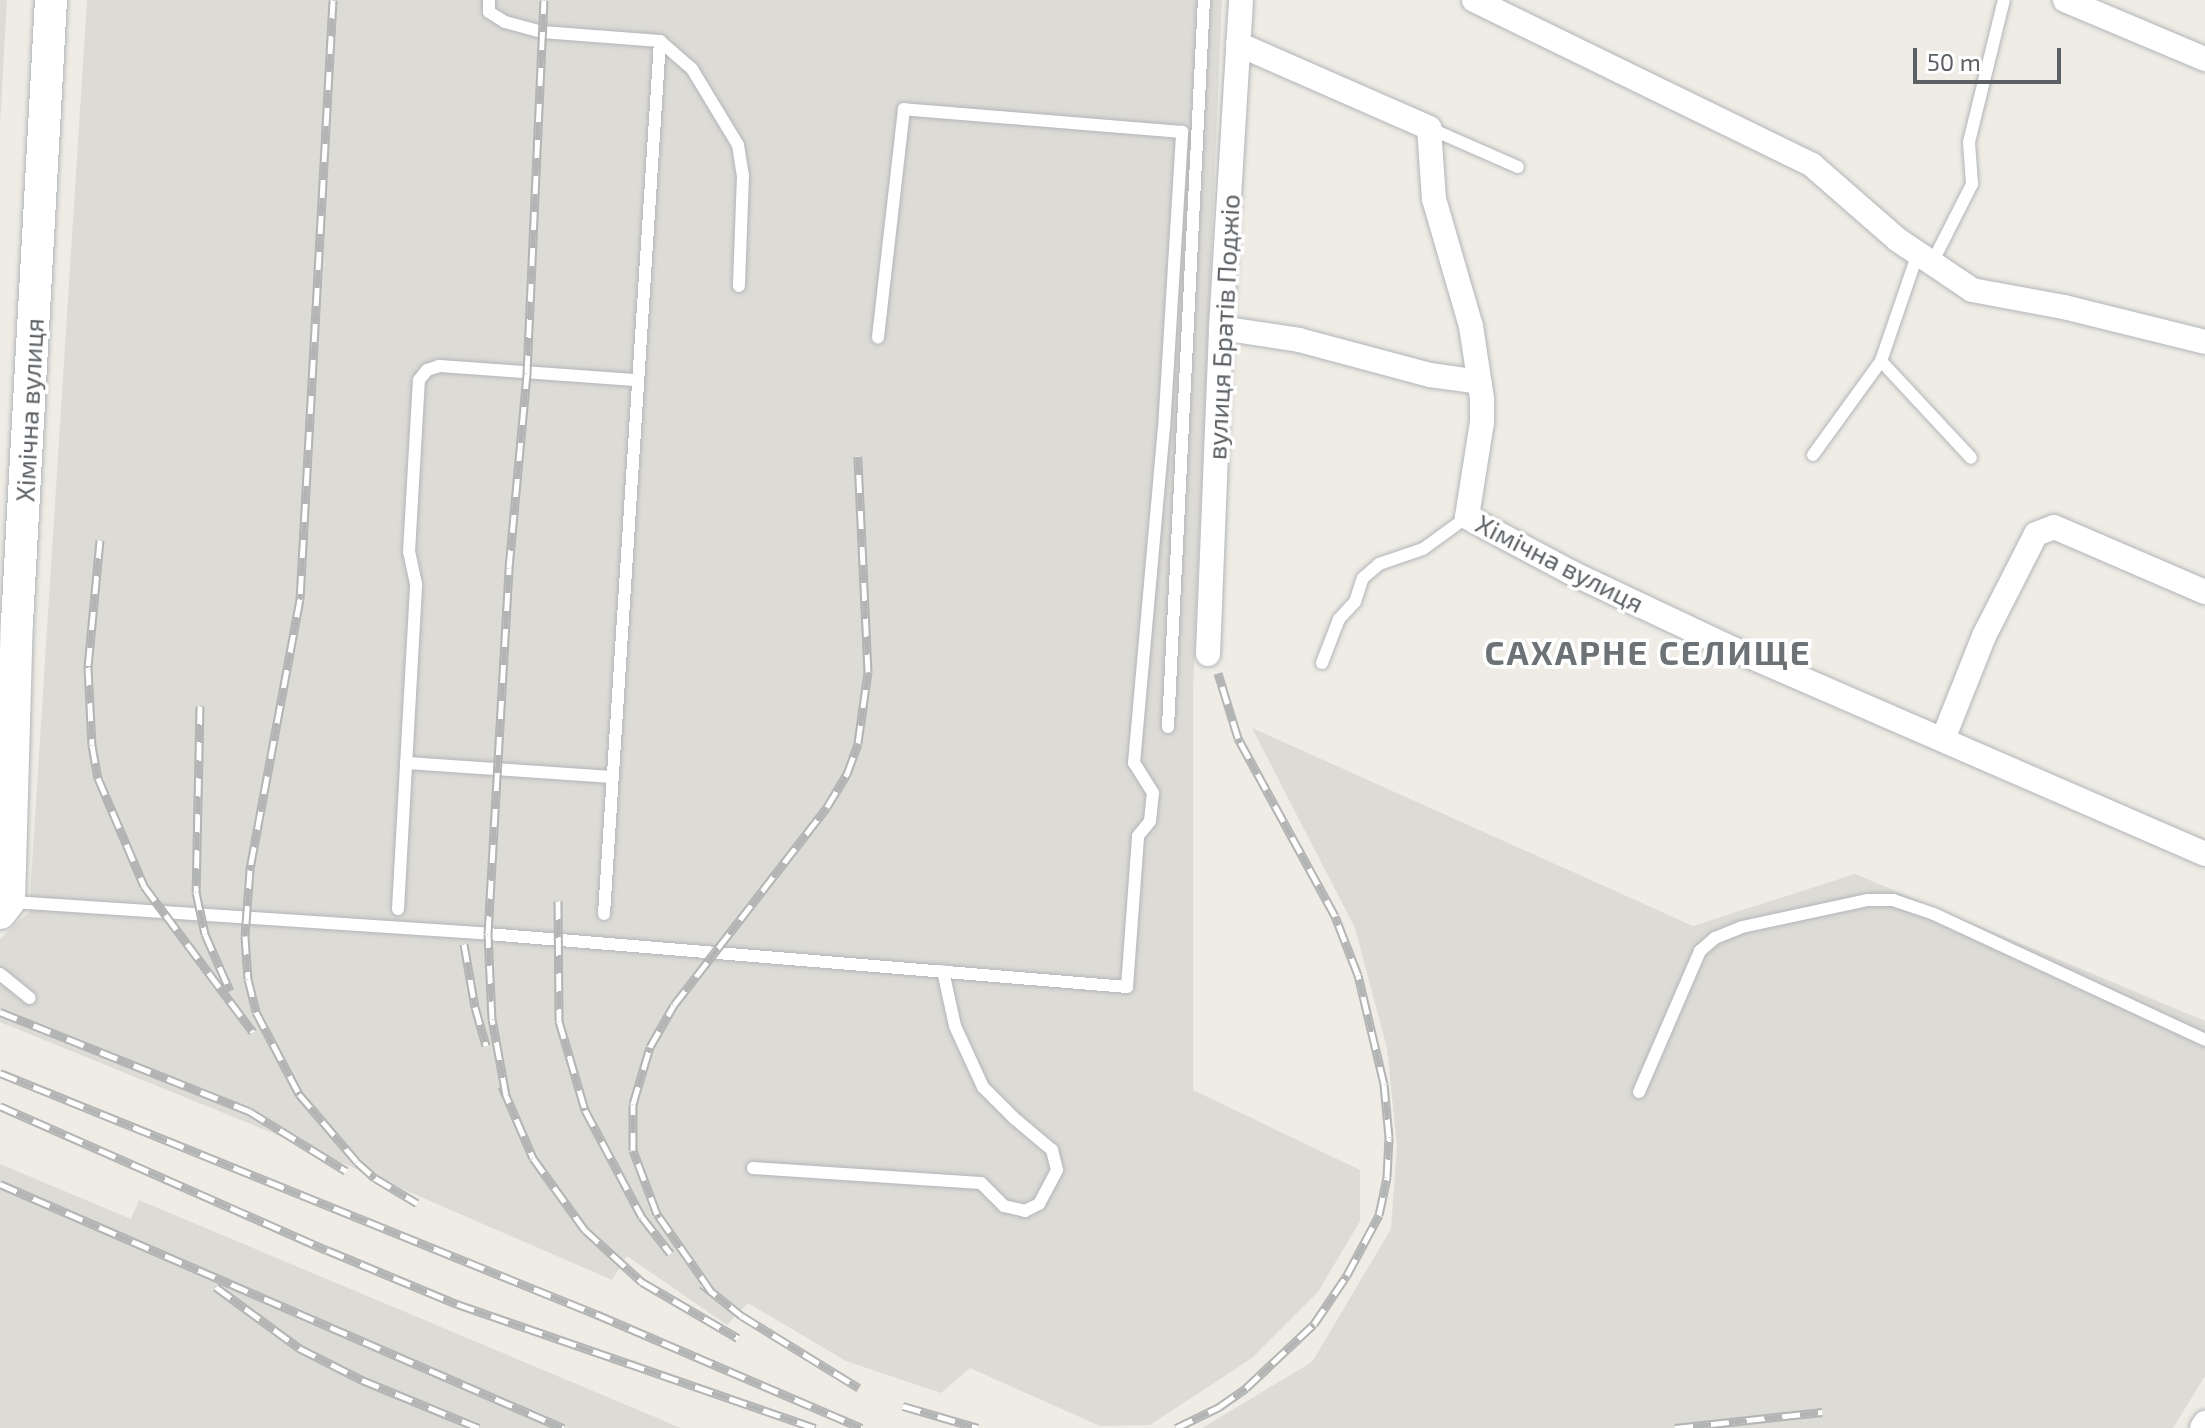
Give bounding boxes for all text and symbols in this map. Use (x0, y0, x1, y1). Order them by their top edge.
scale bar (1917, 32, 2065, 82)
text: 50 m (1927, 47, 1981, 76)
street label: вулиця Братів Поджіо (1200, 193, 1246, 461)
street label: Хімічна вулиця (9, 317, 49, 503)
street label: Хімічна вулиця (1471, 507, 1649, 619)
district label: САХАРНЕ СЕЛИЩЕ (1485, 632, 1811, 672)

